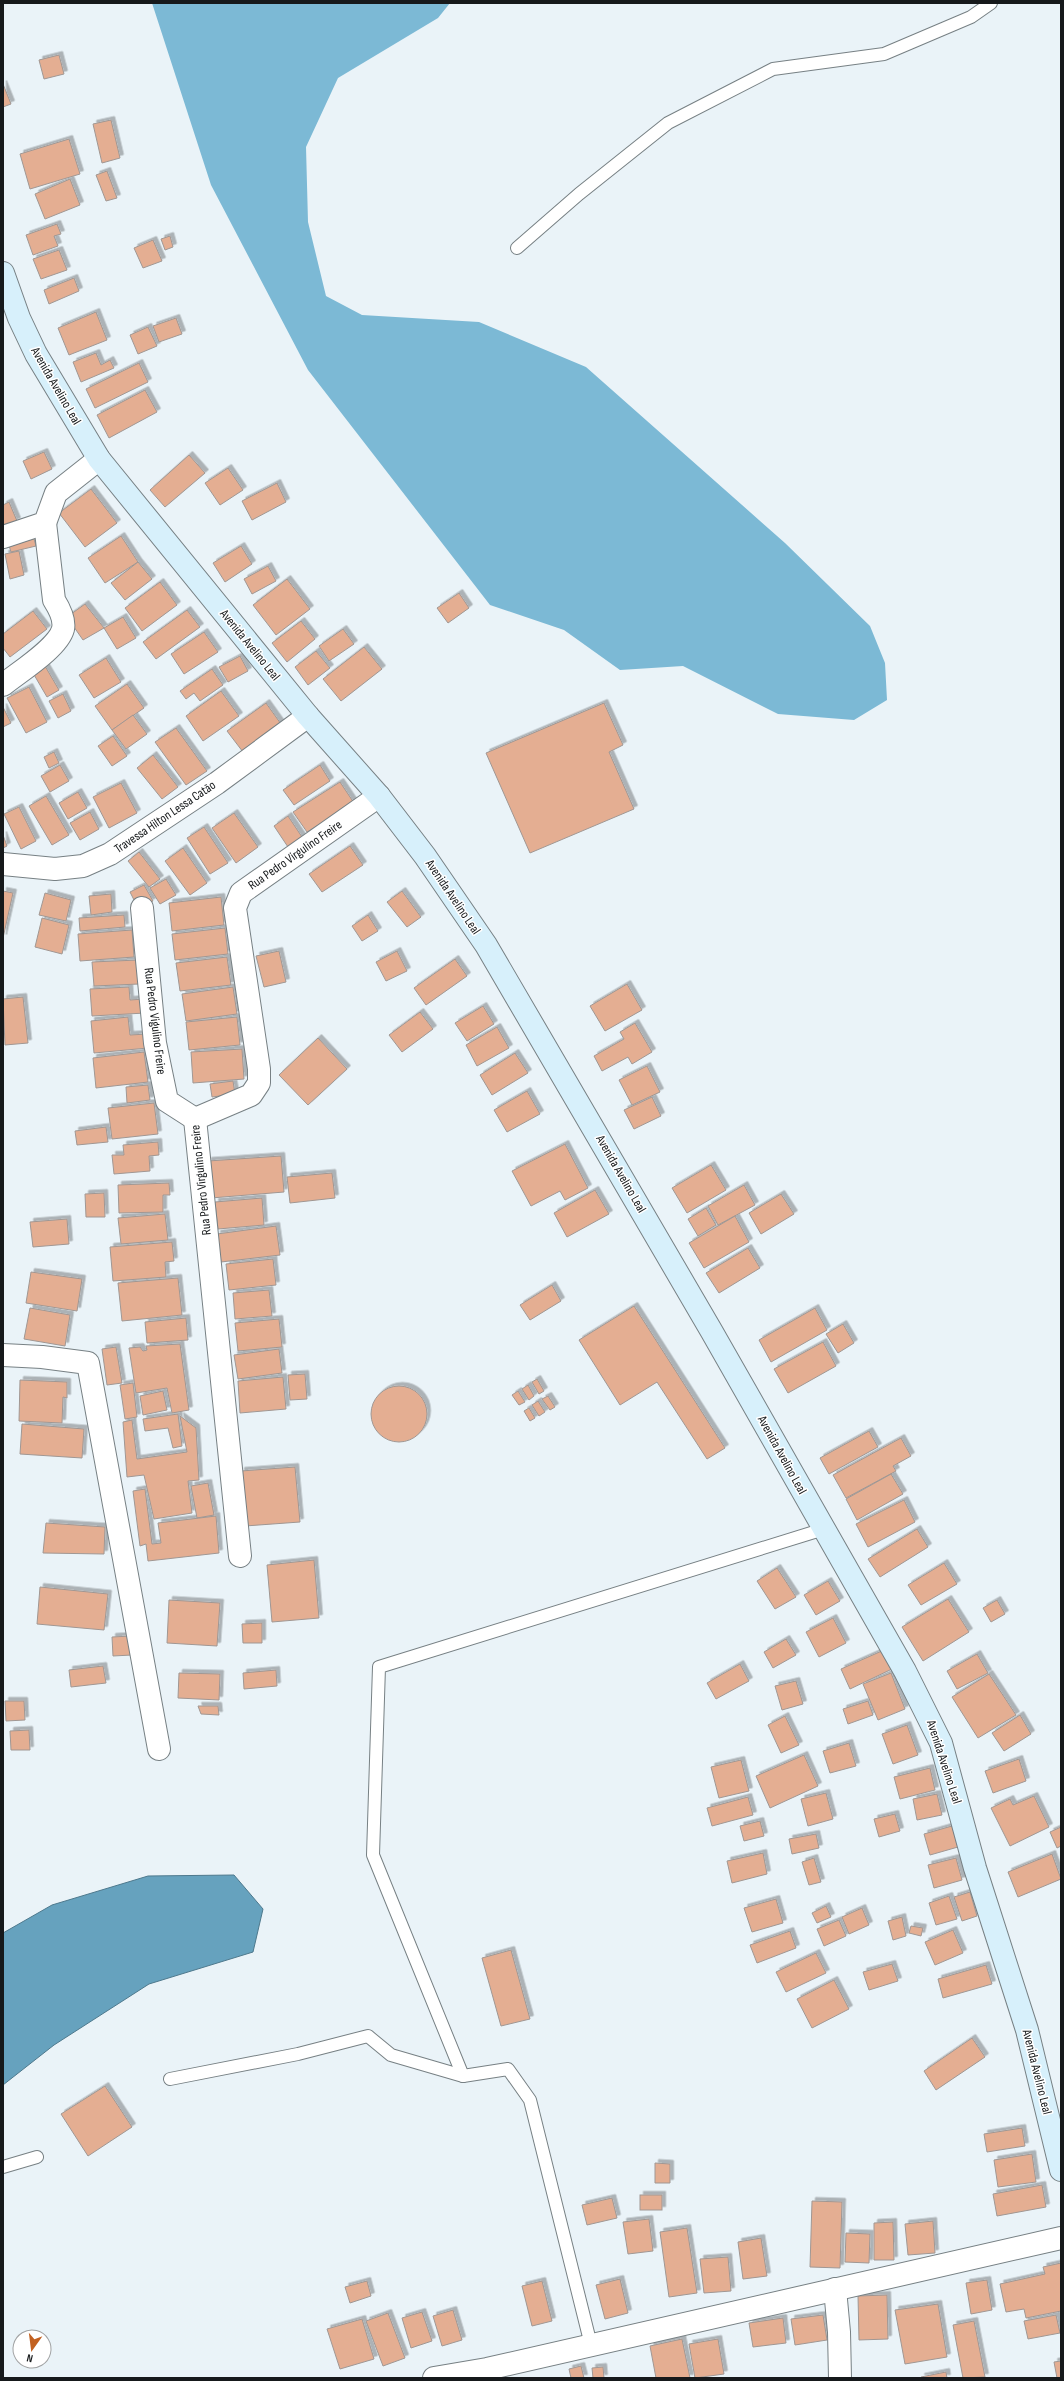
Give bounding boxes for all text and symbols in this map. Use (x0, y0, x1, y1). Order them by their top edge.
street label: Avenida Avelino Leal (27, 343, 85, 428)
street label: Avenida Avelino Leal (216, 605, 284, 684)
street label: Travessa Hilton Lessa Catão (111, 777, 219, 857)
street label: Rua Pedro Virgulino Freire (245, 817, 345, 893)
street label: Avenida Avelino Leal (421, 856, 484, 938)
street label: Rua Pedro Vigulino Freire (141, 967, 169, 1075)
street label: Rua Pedro Virgulino Freire (187, 1124, 215, 1236)
street label: Avenida Avelino Leal (592, 1131, 650, 1216)
street label: Avenida Avelino Leal (753, 1412, 810, 1497)
street label: Avenida Avelino Leal (923, 1717, 965, 1806)
street label: Avenida Avelino Leal (1018, 2027, 1055, 2116)
north arrow (12, 2329, 52, 2369)
text: N (25, 2351, 34, 2365)

